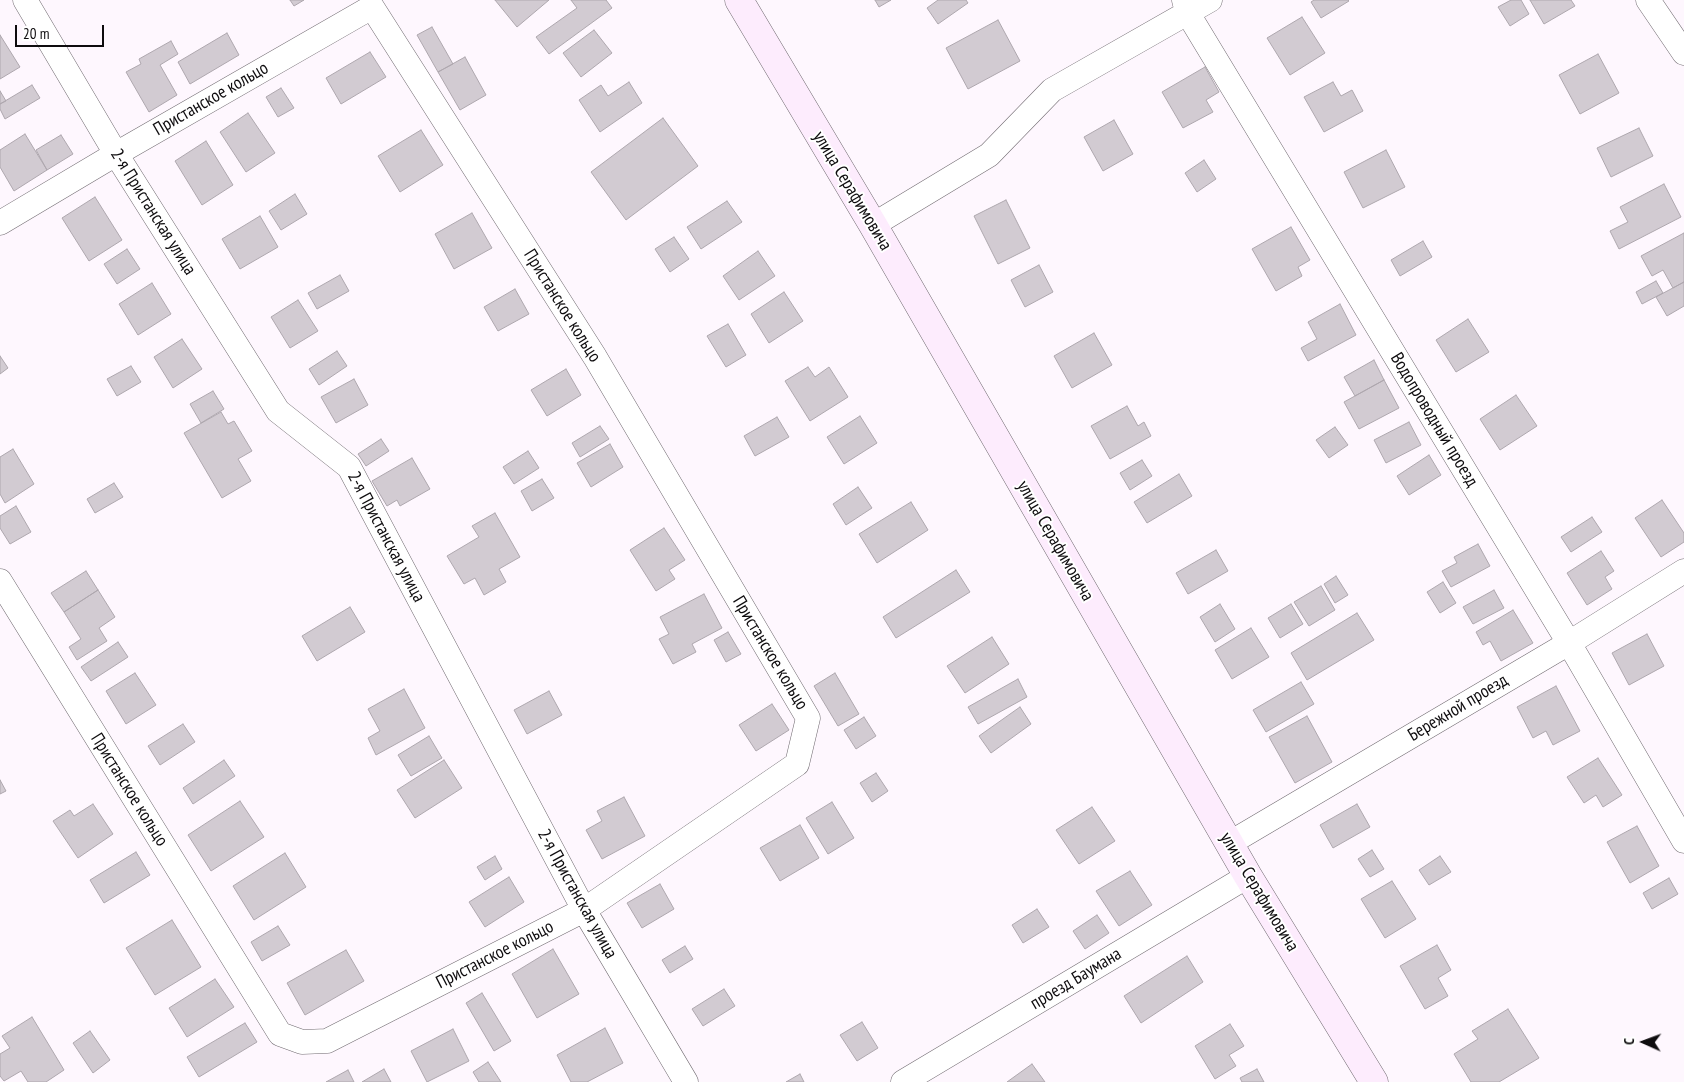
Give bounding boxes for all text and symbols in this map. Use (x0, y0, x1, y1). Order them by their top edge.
scale bar (18, 15, 106, 47)
text: 20 m (23, 24, 49, 43)
street label: Пристанское кольцо (150, 57, 272, 141)
street label: улица Серафимовича (808, 127, 896, 255)
street label: 2-я Пристанская улица (106, 145, 200, 279)
street label: Пристанское кольцо (519, 246, 605, 366)
street label: Водопроводный проезд (1385, 349, 1483, 491)
street label: 2-я Пристанская улица (343, 468, 429, 606)
street label: улица Серафимовича (1012, 477, 1098, 605)
street label: Пристанское кольцо (728, 592, 812, 714)
street label: Бережной проезд (1404, 670, 1512, 746)
street label: Пристанское кольцо (86, 730, 172, 850)
street label: 2-я Пристанская улица (533, 826, 621, 962)
street label: улица Серафимовича (1215, 828, 1303, 956)
street label: Пристанское кольцо (433, 916, 557, 994)
street label: проезд Баумана (1027, 943, 1125, 1015)
north arrow (1619, 1017, 1669, 1067)
text: С (1620, 1038, 1638, 1045)

